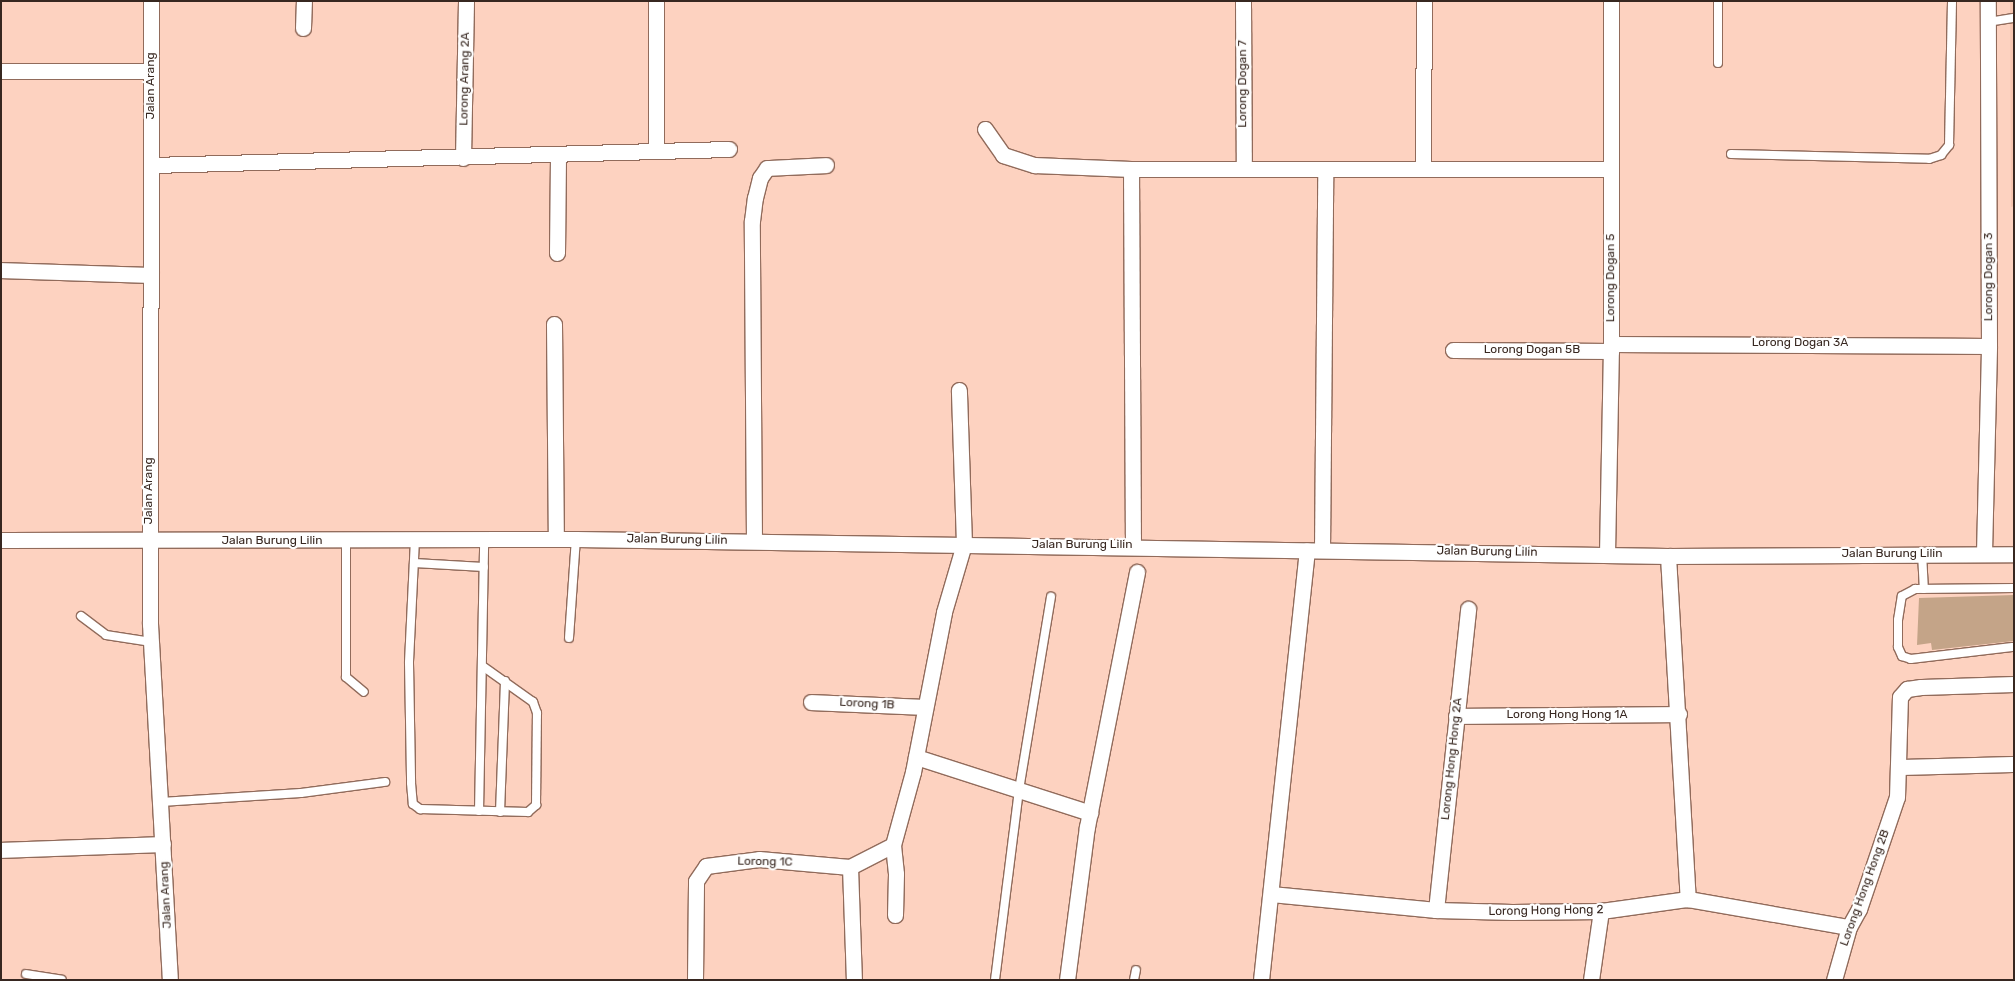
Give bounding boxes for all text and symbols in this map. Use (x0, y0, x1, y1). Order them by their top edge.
street label: Lorong Arang 2A (457, 32, 473, 126)
street label: Lorong Dogan 7 (1236, 40, 1250, 128)
street label: Jalan Arang (144, 52, 158, 120)
street label: Lorong Dogan 3 (1982, 233, 1996, 321)
street label: Lorong Dogan 5 (1604, 234, 1618, 322)
street label: Lorong Dogan 3A (1752, 336, 1848, 350)
street label: Lorong Dogan 5B (1484, 343, 1580, 357)
street label: Jalan Arang (142, 457, 156, 525)
street label: Jalan Burung Lilin (626, 532, 728, 548)
street label: Jalan Burung Lilin (221, 534, 323, 548)
street label: Jalan Burung Lilin (1031, 538, 1133, 552)
street label: Jalan Burung Lilin (1436, 544, 1538, 560)
street label: Jalan Burung Lilin (1841, 547, 1943, 561)
street label: Lorong 1B (839, 695, 895, 713)
street label: Lorong Hong Hong 2A (1438, 697, 1466, 821)
street label: Lorong Hong Hong 1A (1506, 708, 1628, 722)
street label: Lorong Hong Hong 2B (1837, 828, 1893, 948)
street label: Lorong 1C (737, 854, 793, 870)
street label: Jalan Arang (157, 861, 175, 929)
street label: Lorong Hong Hong 2 (1488, 903, 1604, 919)

